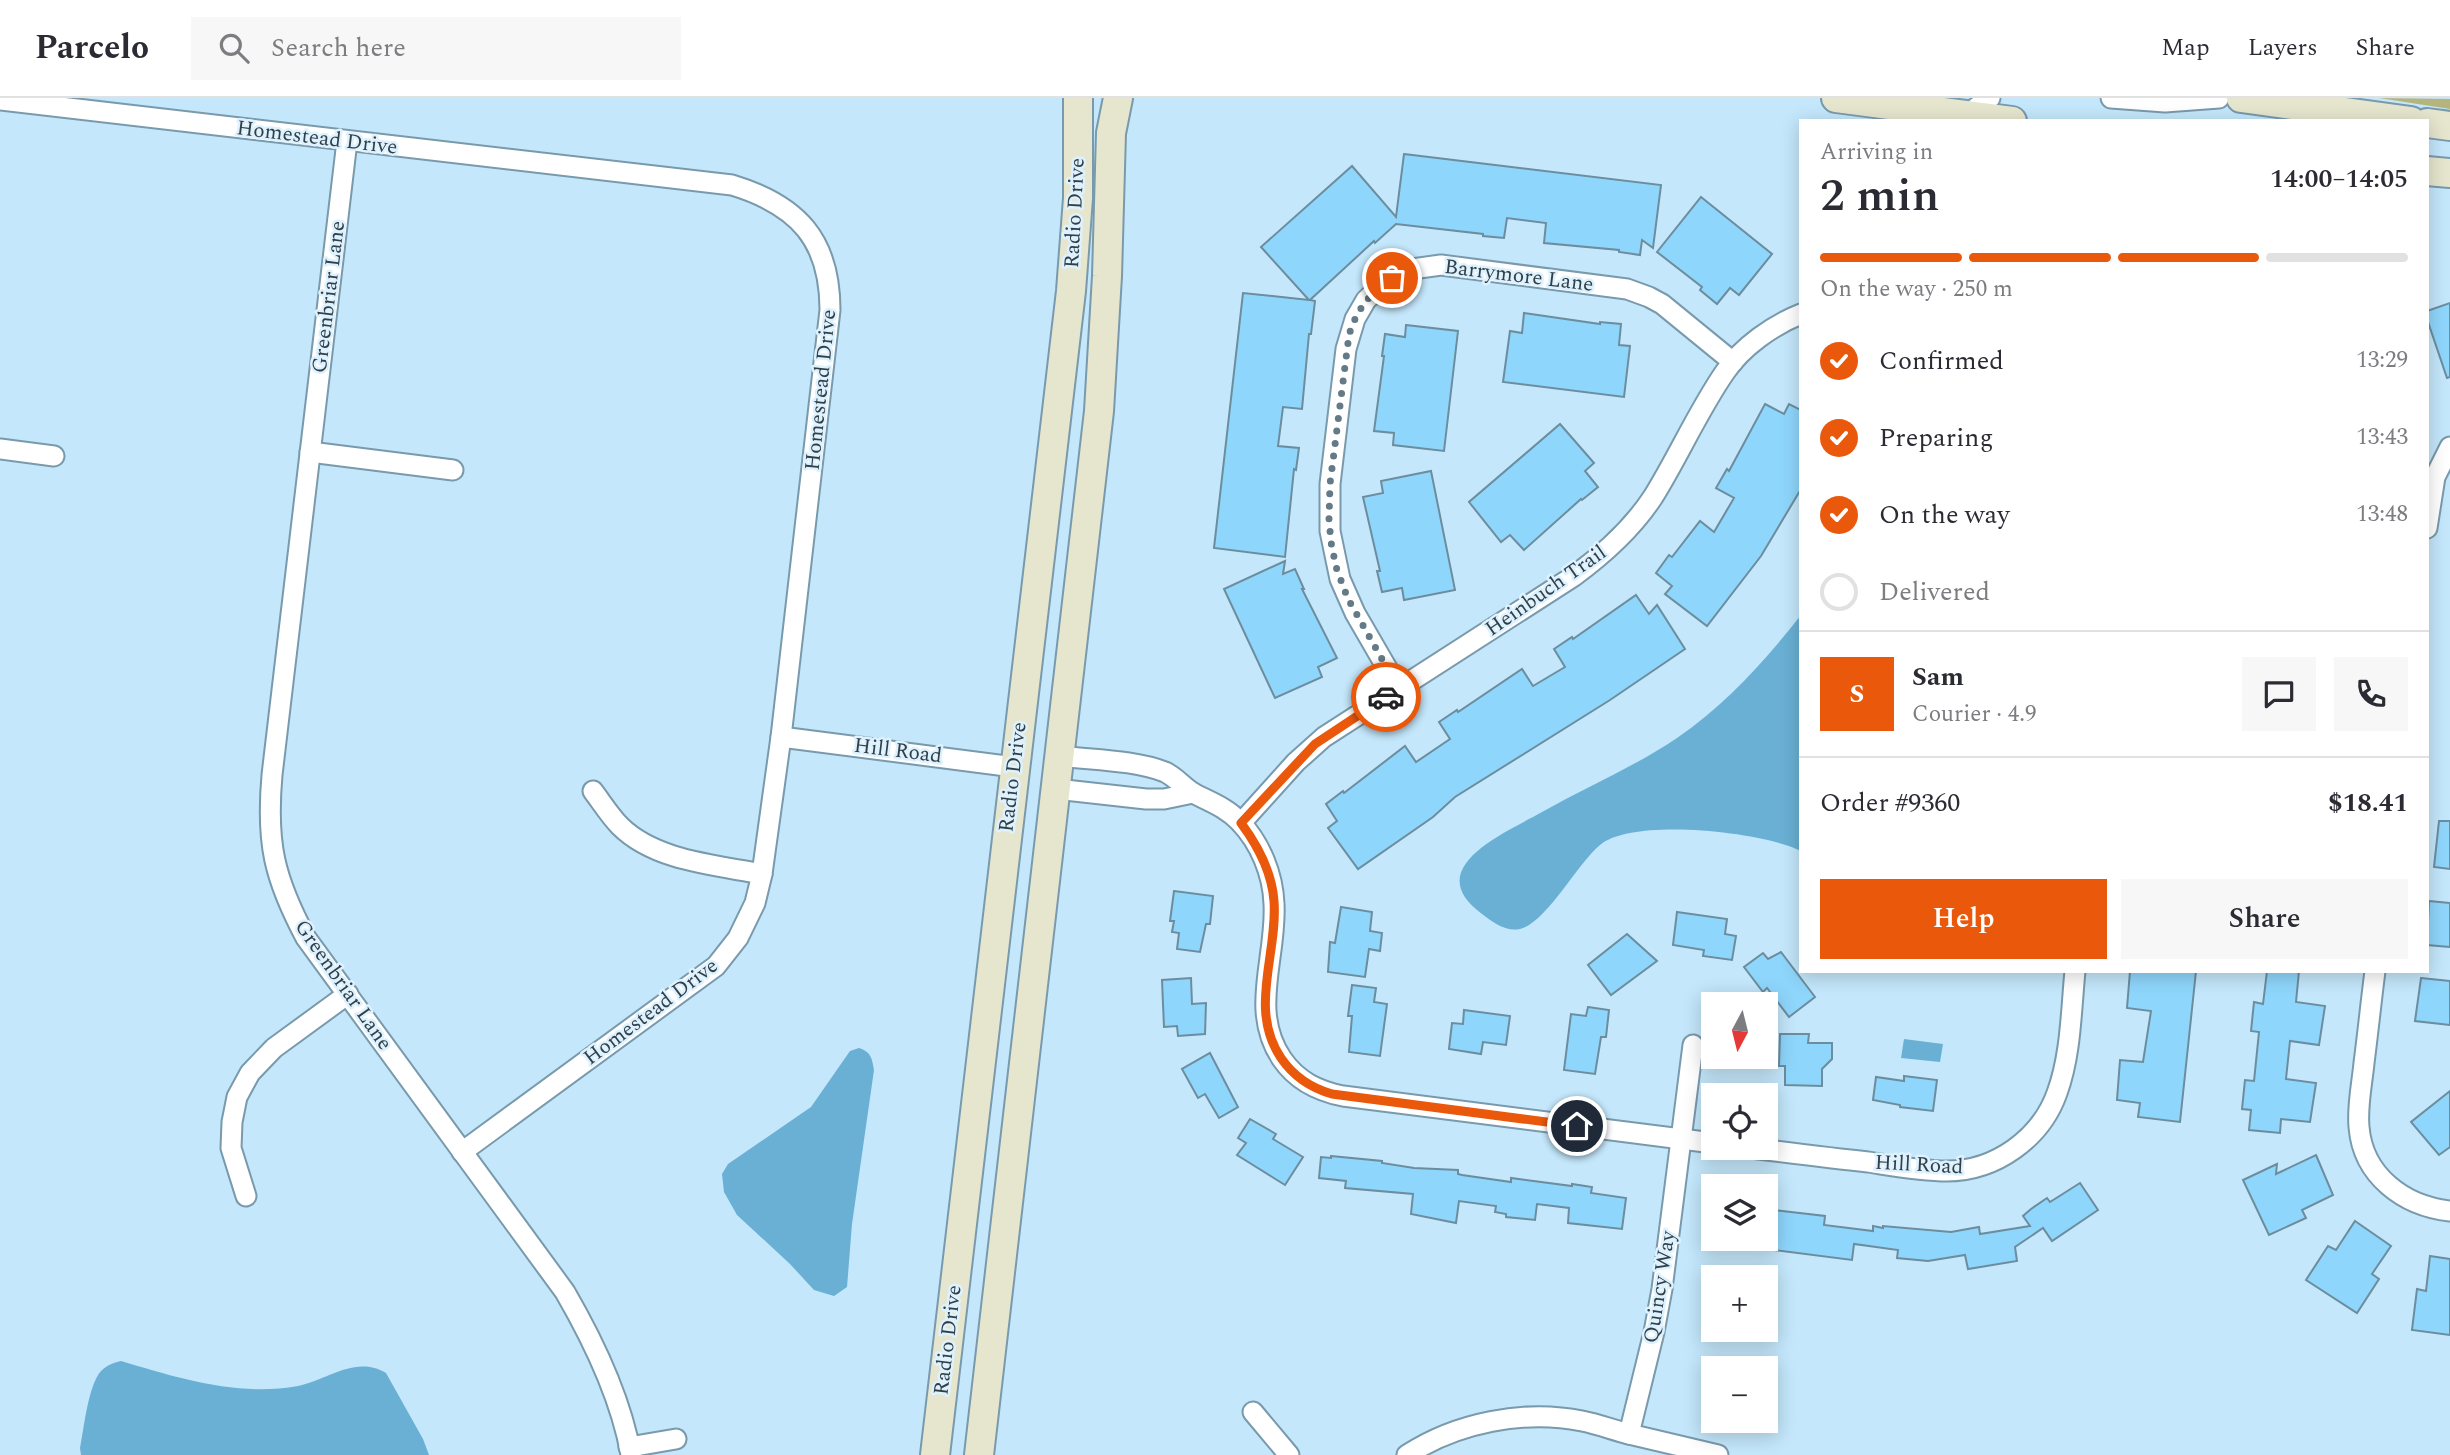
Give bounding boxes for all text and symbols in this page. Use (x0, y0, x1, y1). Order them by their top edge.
search box (191, 17, 681, 80)
text: Parcelo (35, 23, 149, 73)
text: Search here (271, 28, 406, 68)
icon: search (215, 29, 253, 67)
text: Map (2161, 30, 2210, 66)
text: Layers (2248, 30, 2318, 66)
text: Share (2356, 30, 2415, 66)
street label: Homestead Drive (235, 112, 399, 164)
text: Arriving in (1820, 135, 1933, 170)
street label: Radio Drive (1056, 157, 1094, 269)
text: 14:00–14:05 (2270, 159, 2408, 199)
text: 2 min (1820, 161, 1939, 231)
street label: Greenbriar Lane (304, 219, 354, 375)
pin (1362, 248, 1422, 308)
street label: Barrymore Lane (1443, 251, 1595, 301)
icon: bag (1373, 259, 1411, 297)
text: On the way · 250 m (1820, 272, 2013, 307)
street label: Homestead Drive (797, 308, 845, 472)
text: Confirmed (1879, 341, 2004, 381)
icon: check (1820, 342, 1858, 380)
text: 13:29 (2356, 343, 2408, 378)
text: Preparing (1879, 418, 1993, 458)
icon: check (1820, 419, 1858, 457)
text: 13:43 (2356, 420, 2408, 455)
text: On the way (1879, 495, 2010, 535)
icon: check (1820, 496, 1858, 534)
text: 13:48 (2356, 497, 2408, 532)
street label: Heinbuch Trail (1479, 537, 1613, 645)
text: Delivered (1879, 572, 1990, 612)
text: Sam (1912, 657, 1964, 697)
button: chat (2242, 657, 2316, 731)
button: phone (2334, 657, 2408, 731)
courier (1351, 662, 1421, 732)
text: S (1850, 674, 1864, 714)
icon: car (1367, 678, 1405, 716)
text: Courier · 4.9 (1912, 697, 2037, 732)
street label: Radio Drive (990, 720, 1036, 834)
street label: Hill Road (852, 730, 944, 772)
text: Order #9360 (1820, 783, 1960, 823)
text: $18.41 (2328, 783, 2408, 823)
button: Help (1820, 879, 2107, 959)
button: Share (2121, 879, 2408, 959)
street label: Greenbriar Lane (286, 913, 400, 1057)
street label: Homestead Drive (577, 951, 725, 1073)
north arrow (1701, 992, 1778, 1069)
map controls (1701, 992, 1778, 1433)
button: locate (1701, 1083, 1778, 1160)
pin (1547, 1096, 1607, 1156)
icon: home (1558, 1107, 1596, 1145)
street label: Hill Road (1874, 1147, 1964, 1183)
button: layers (1701, 1174, 1778, 1251)
street label: Quincy Way (1635, 1228, 1685, 1345)
button: + (1701, 1265, 1778, 1342)
street label: Radio Drive (925, 1283, 971, 1397)
button: − (1701, 1356, 1778, 1433)

